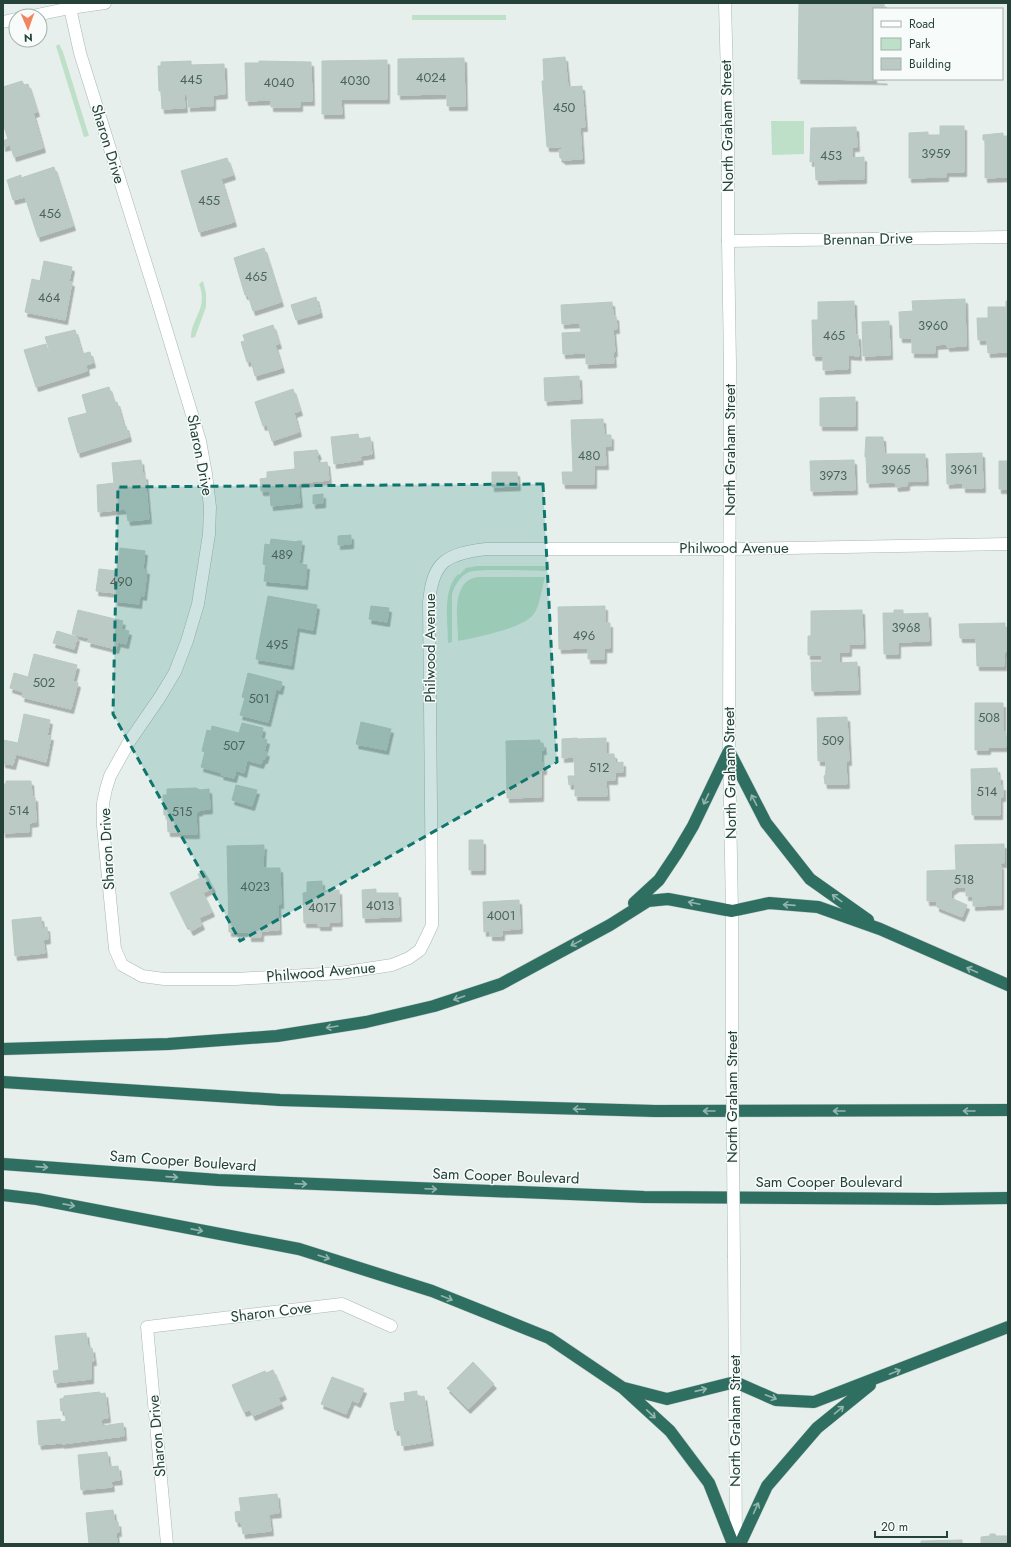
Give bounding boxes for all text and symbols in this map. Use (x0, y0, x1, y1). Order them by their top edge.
north arrow (8, 8, 48, 48)
legend (873, 8, 1003, 80)
text: Road (909, 15, 935, 33)
text: N (24, 30, 33, 46)
text: Park (909, 35, 931, 53)
text: Building (909, 55, 951, 73)
street label: North Graham Street (715, 59, 739, 192)
house number: 4024 (416, 68, 447, 87)
house number: 445 (180, 70, 202, 89)
house number: 4030 (340, 71, 370, 90)
house number: 4040 (264, 73, 295, 92)
house number: 450 (553, 98, 576, 117)
street label: Sharon Drive (85, 102, 131, 187)
house number: 3959 (921, 144, 951, 163)
house number: 453 (820, 146, 842, 165)
house number: 455 (198, 191, 220, 210)
house number: 456 (39, 204, 61, 223)
street label: Brennan Drive (823, 227, 913, 251)
house number: 465 (245, 267, 267, 286)
house number: 464 (38, 288, 61, 307)
house number: 3960 (918, 316, 948, 335)
house number: 465 (823, 326, 845, 345)
street label: North Graham Street (719, 384, 741, 516)
street label: Sharon Drive (181, 413, 219, 498)
house number: 480 (578, 446, 600, 465)
house number: 3965 (881, 460, 911, 479)
house number: 3961 (950, 460, 978, 479)
house number: 3973 (819, 466, 847, 485)
street label: Philwood Avenue (679, 537, 789, 559)
house number: 489 (271, 545, 293, 564)
house number: 490 (110, 572, 133, 591)
street label: Philwood Avenue (419, 593, 441, 703)
house number: 3968 (891, 618, 921, 637)
house number: 496 (573, 626, 595, 645)
house number: 495 (266, 635, 288, 654)
house number: 502 (33, 673, 55, 692)
house number: 501 (249, 689, 269, 708)
street label: North Graham Street (718, 706, 742, 839)
house number: 508 (978, 708, 1000, 727)
house number: 509 (822, 731, 844, 750)
house number: 507 (223, 736, 245, 755)
house number: 512 (589, 758, 609, 777)
house number: 514 (977, 782, 998, 801)
one-way arrow (702, 792, 709, 804)
one-way arrow (750, 794, 757, 806)
house number: 514 (9, 801, 30, 820)
house number: 515 (172, 802, 192, 821)
street label: Sharon Drive (94, 807, 120, 891)
house number: 518 (954, 870, 974, 889)
house number: 4023 (240, 877, 270, 896)
one-way arrow (832, 894, 843, 902)
house number: 4013 (366, 896, 394, 915)
house number: 4017 (308, 898, 336, 917)
one-way arrow (688, 899, 701, 907)
one-way arrow (783, 901, 796, 908)
house number: 4001 (486, 906, 516, 925)
one-way arrow (570, 940, 582, 948)
street label: Philwood Avenue (265, 956, 377, 988)
one-way arrow (967, 965, 979, 973)
one-way arrow (452, 995, 465, 1002)
one-way arrow (326, 1023, 339, 1031)
street label: North Graham Street (721, 1031, 743, 1163)
one-way arrow (573, 1105, 586, 1113)
one-way arrow (703, 1107, 716, 1115)
one-way arrow (833, 1107, 846, 1115)
one-way arrow (963, 1107, 976, 1115)
street label: Sam Cooper Boulevard (109, 1145, 257, 1177)
street label: Sam Cooper Boulevard (432, 1162, 580, 1190)
one-way arrow (35, 1164, 48, 1171)
street label: Sam Cooper Boulevard (755, 1171, 903, 1193)
one-way arrow (165, 1173, 178, 1181)
one-way arrow (294, 1180, 307, 1187)
one-way arrow (424, 1185, 437, 1192)
one-way arrow (62, 1202, 75, 1210)
one-way arrow (190, 1226, 203, 1234)
one-way arrow (317, 1254, 330, 1261)
one-way arrow (441, 1294, 453, 1302)
street label: Sharon Cove (229, 1296, 313, 1328)
street label: North Graham Street (724, 1355, 746, 1487)
one-way arrow (888, 1367, 900, 1375)
one-way arrow (695, 1386, 708, 1394)
street label: Sharon Drive (142, 1394, 172, 1478)
one-way arrow (764, 1394, 776, 1402)
one-way arrow (834, 1405, 844, 1414)
one-way arrow (646, 1409, 656, 1418)
one-way arrow (753, 1503, 760, 1515)
scale bar (875, 1513, 947, 1539)
text: 20 m (881, 1518, 908, 1536)

